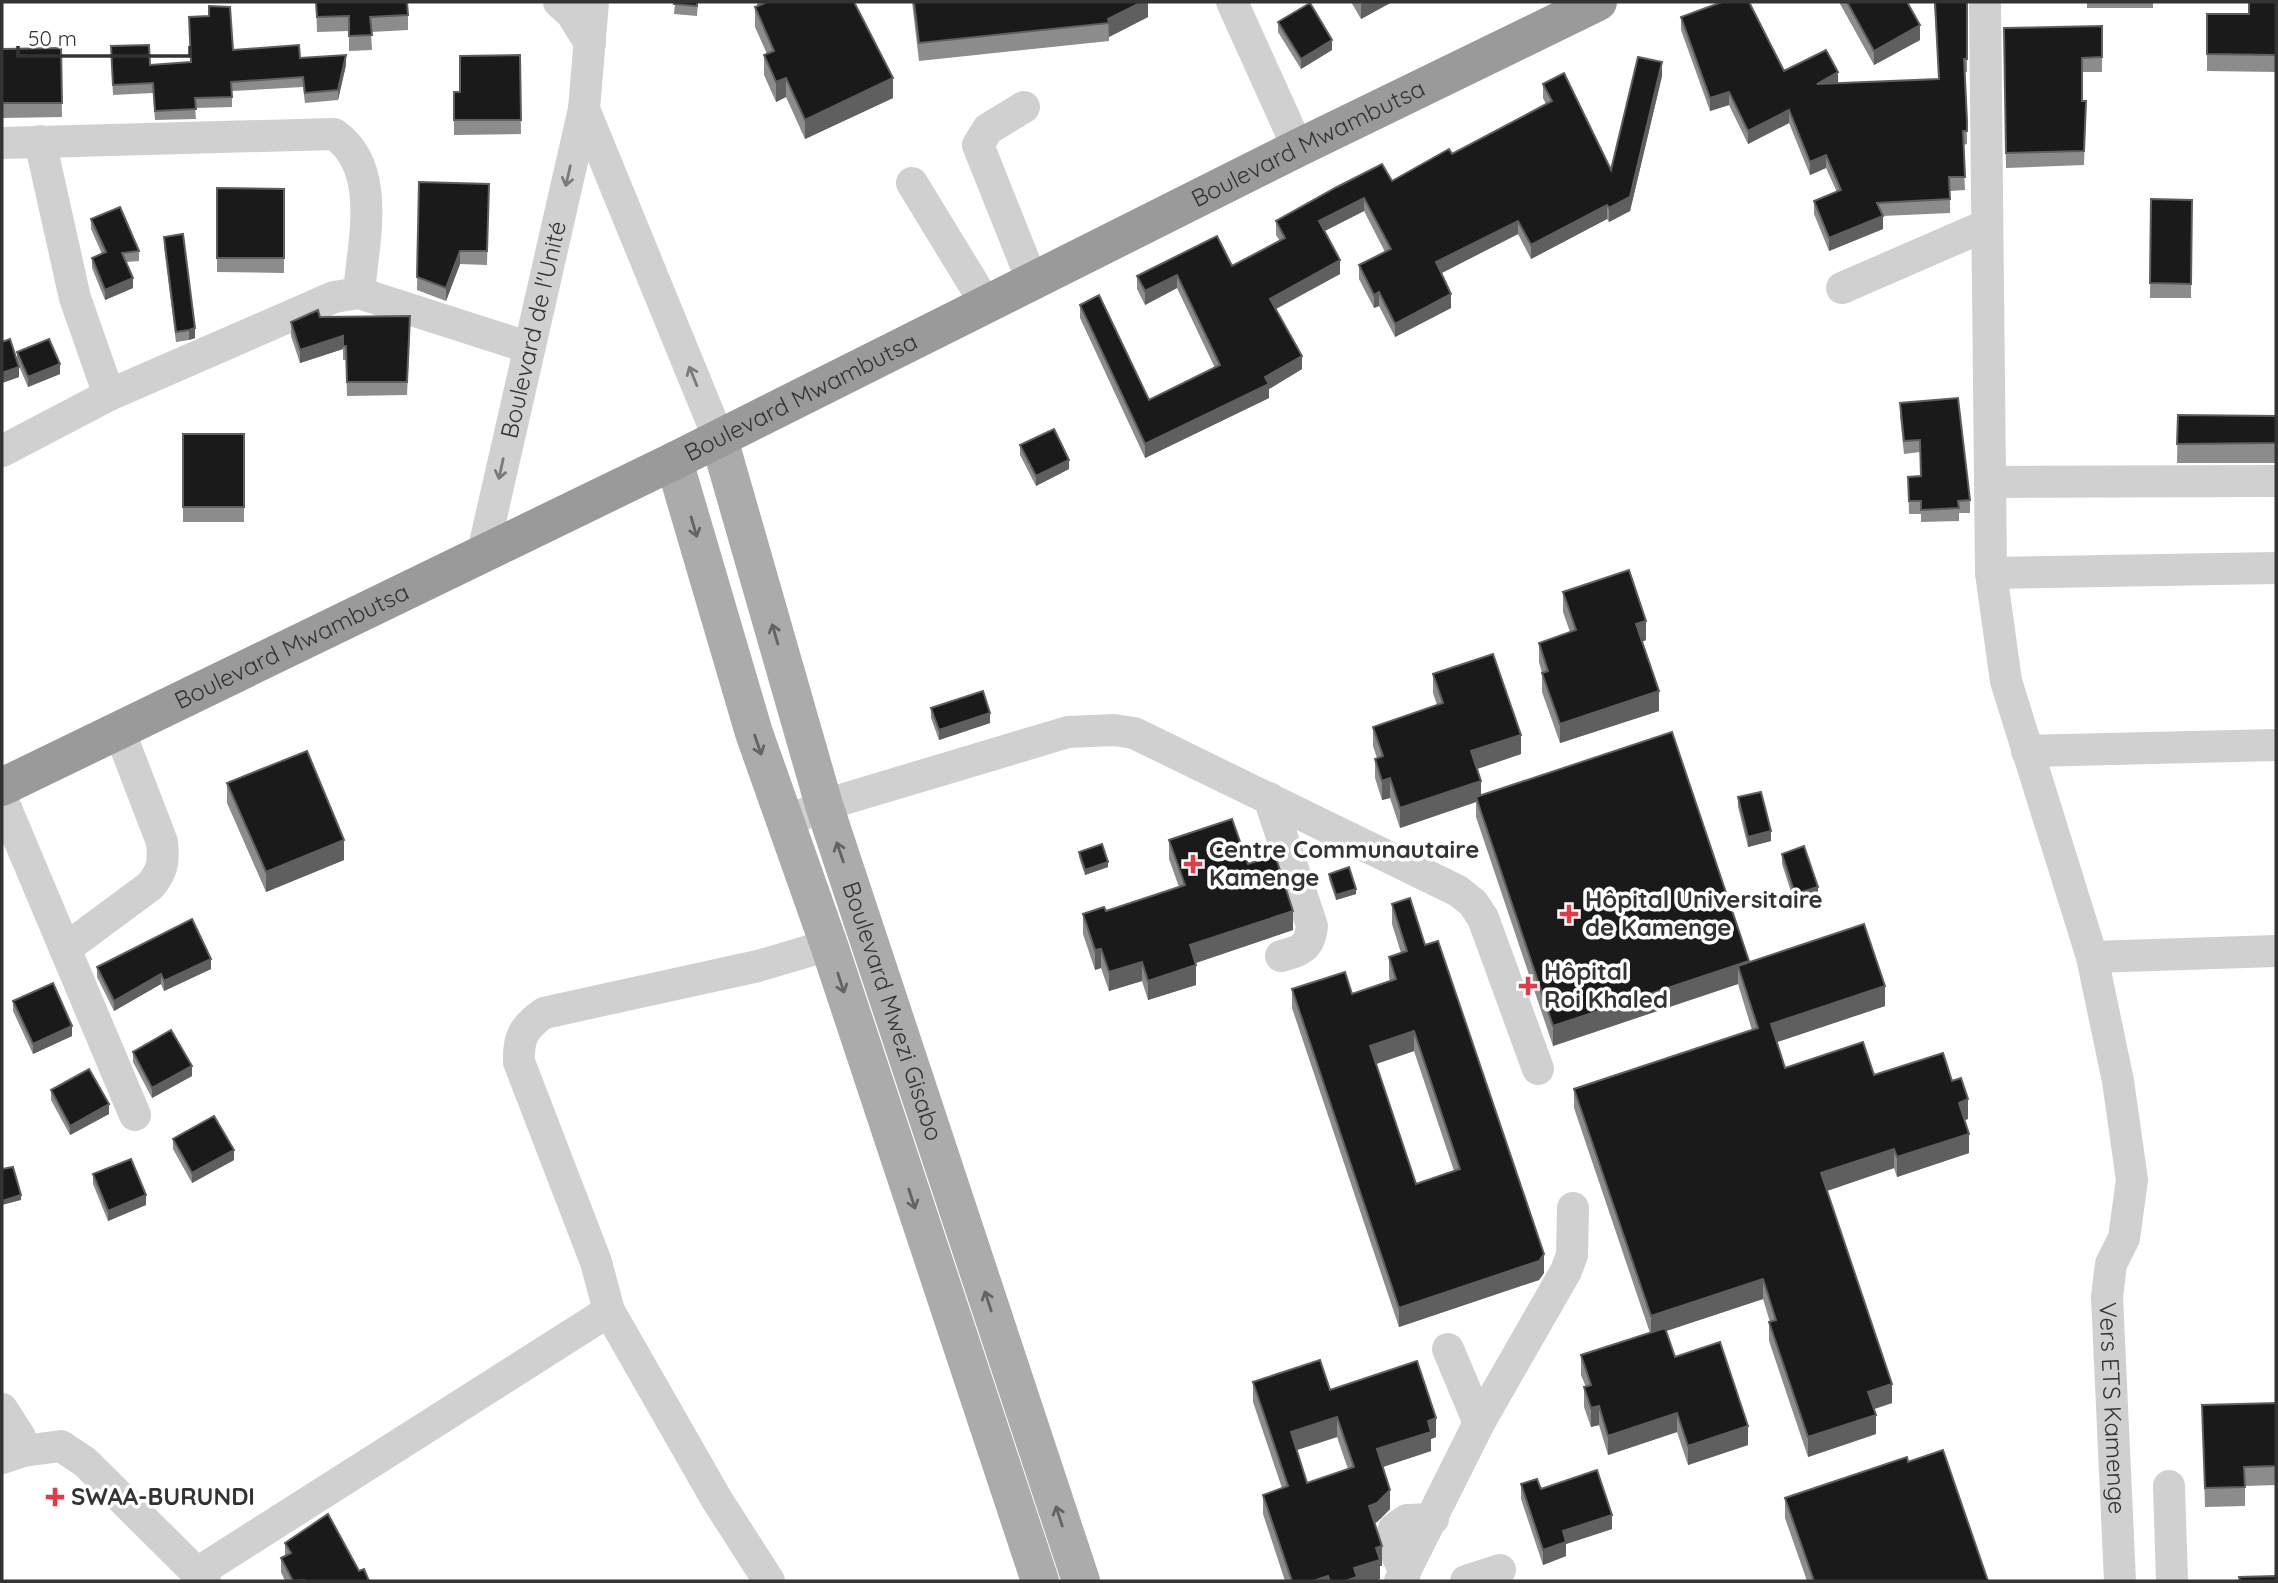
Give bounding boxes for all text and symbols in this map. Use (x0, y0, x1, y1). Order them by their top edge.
scale bar (18, 14, 189, 58)
text: 50 m (28, 25, 77, 51)
street label: Boulevard Mwambutsa (1186, 73, 1429, 213)
one-way arrow (561, 164, 575, 187)
street label: Boulevard de l'Unité (493, 218, 572, 441)
street label: Boulevard Mwambutsa (679, 325, 922, 467)
one-way arrow (686, 366, 699, 387)
one-way arrow (493, 457, 507, 480)
one-way arrow (688, 516, 701, 538)
street label: Boulevard Mwambutsa (169, 576, 413, 715)
one-way arrow (768, 623, 781, 645)
one-way arrow (753, 734, 765, 756)
place label: Centre Communautaire Kamenge (1209, 834, 1479, 892)
one-way arrow (833, 841, 845, 863)
marker: Centre Communautaire Kamenge (1183, 854, 1203, 874)
street label: Boulevard Mwezi Gisabo (836, 878, 950, 1144)
place label: Hôpital Universitaire de Kamenge (1585, 884, 1823, 942)
marker: Hôpital Universitaire de Kamenge (1559, 904, 1579, 924)
place label: Hôpital Roi Khaled (1544, 956, 1668, 1014)
one-way arrow (836, 972, 849, 994)
marker: Hôpital Roi Khaled (1518, 976, 1538, 996)
one-way arrow (906, 1188, 919, 1210)
one-way arrow (981, 1290, 993, 1312)
street label: Vers ETS Kamenge (2093, 1301, 2133, 1515)
place label: SWAA-BURUNDI (71, 1481, 255, 1511)
marker: SWAA-BURUNDI (45, 1487, 65, 1507)
one-way arrow (1052, 1506, 1064, 1528)

